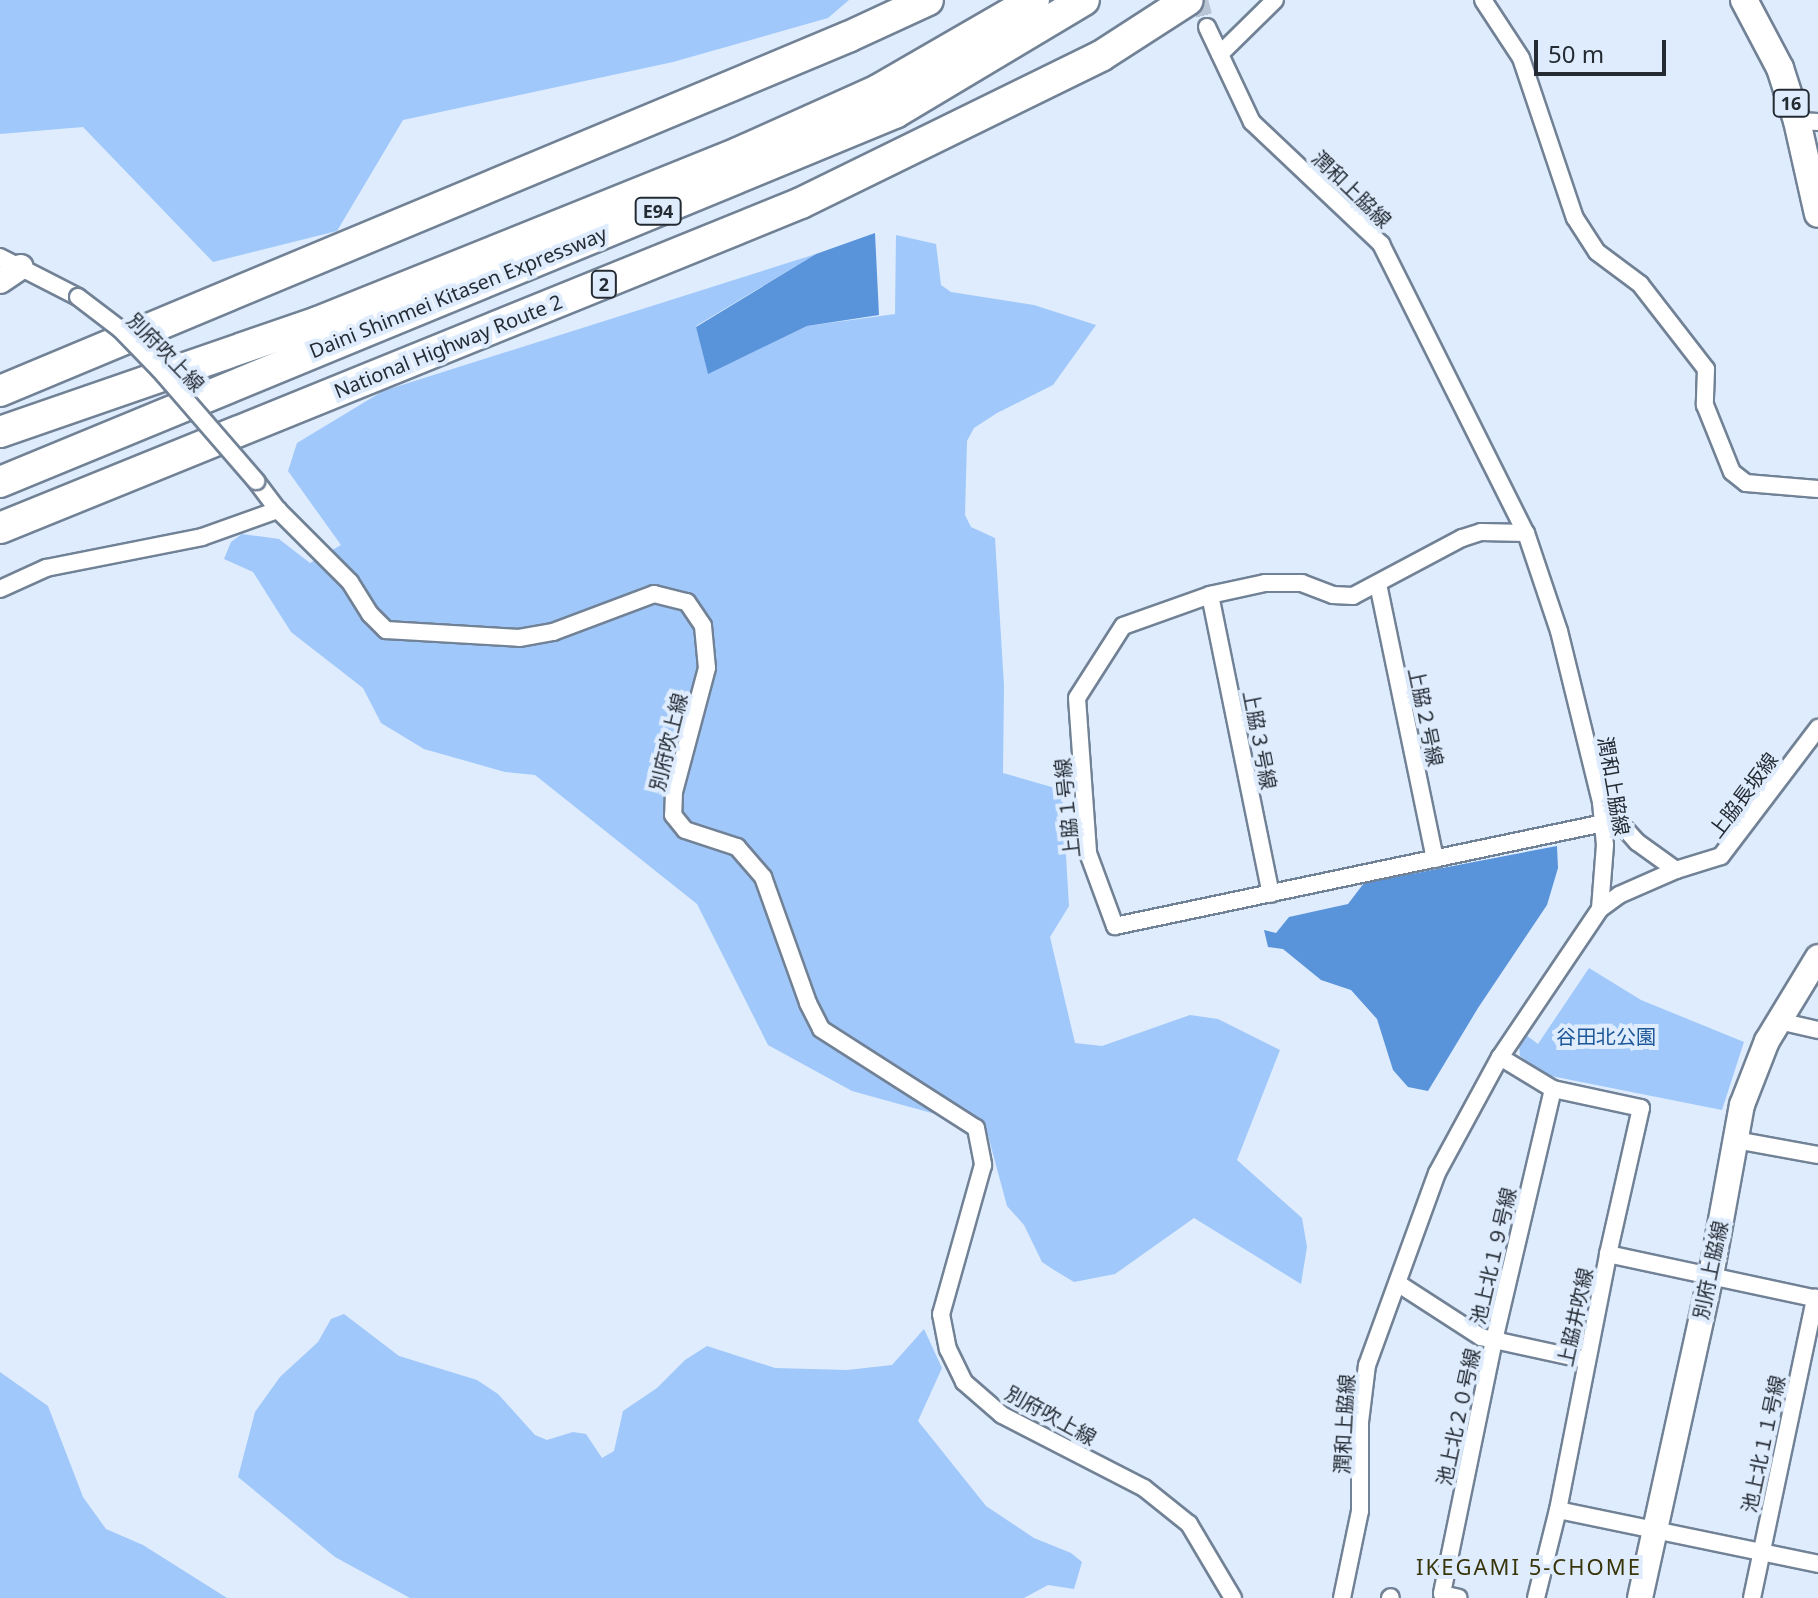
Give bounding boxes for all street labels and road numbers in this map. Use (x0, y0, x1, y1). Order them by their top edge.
road number: 16 (1771, 89, 1811, 117)
street label: 潤和上脇線 (1308, 146, 1396, 232)
road number: E94 (634, 197, 682, 225)
street label: Daini Shinmei Kitasen Expressway (306, 221, 610, 363)
road number: 2 (590, 270, 618, 298)
street label: National Highway Route 2 (330, 289, 566, 403)
street label: 別府吹上線 (123, 308, 209, 396)
street label: 上脇２号線 (1404, 666, 1448, 768)
street label: 上脇３号線 (1239, 689, 1281, 791)
street label: 別府吹上線 (644, 691, 692, 793)
street label: 潤和上脇線 (1593, 735, 1635, 837)
street label: 上脇長坂線 (1703, 748, 1783, 842)
street label: 上脇１号線 (1050, 757, 1084, 859)
street label: 池上北１９号線 (1466, 1185, 1520, 1327)
street label: 別府上脇線 (1688, 1219, 1732, 1321)
street label: 上脇井吹線 (1553, 1266, 1597, 1368)
street label: 池上北２０号線 (1432, 1346, 1484, 1488)
street label: 潤和上脇線 (1329, 1373, 1359, 1475)
street label: 池上北１１号線 (1737, 1373, 1789, 1515)
street label: 別府吹上線 (1001, 1380, 1101, 1450)

